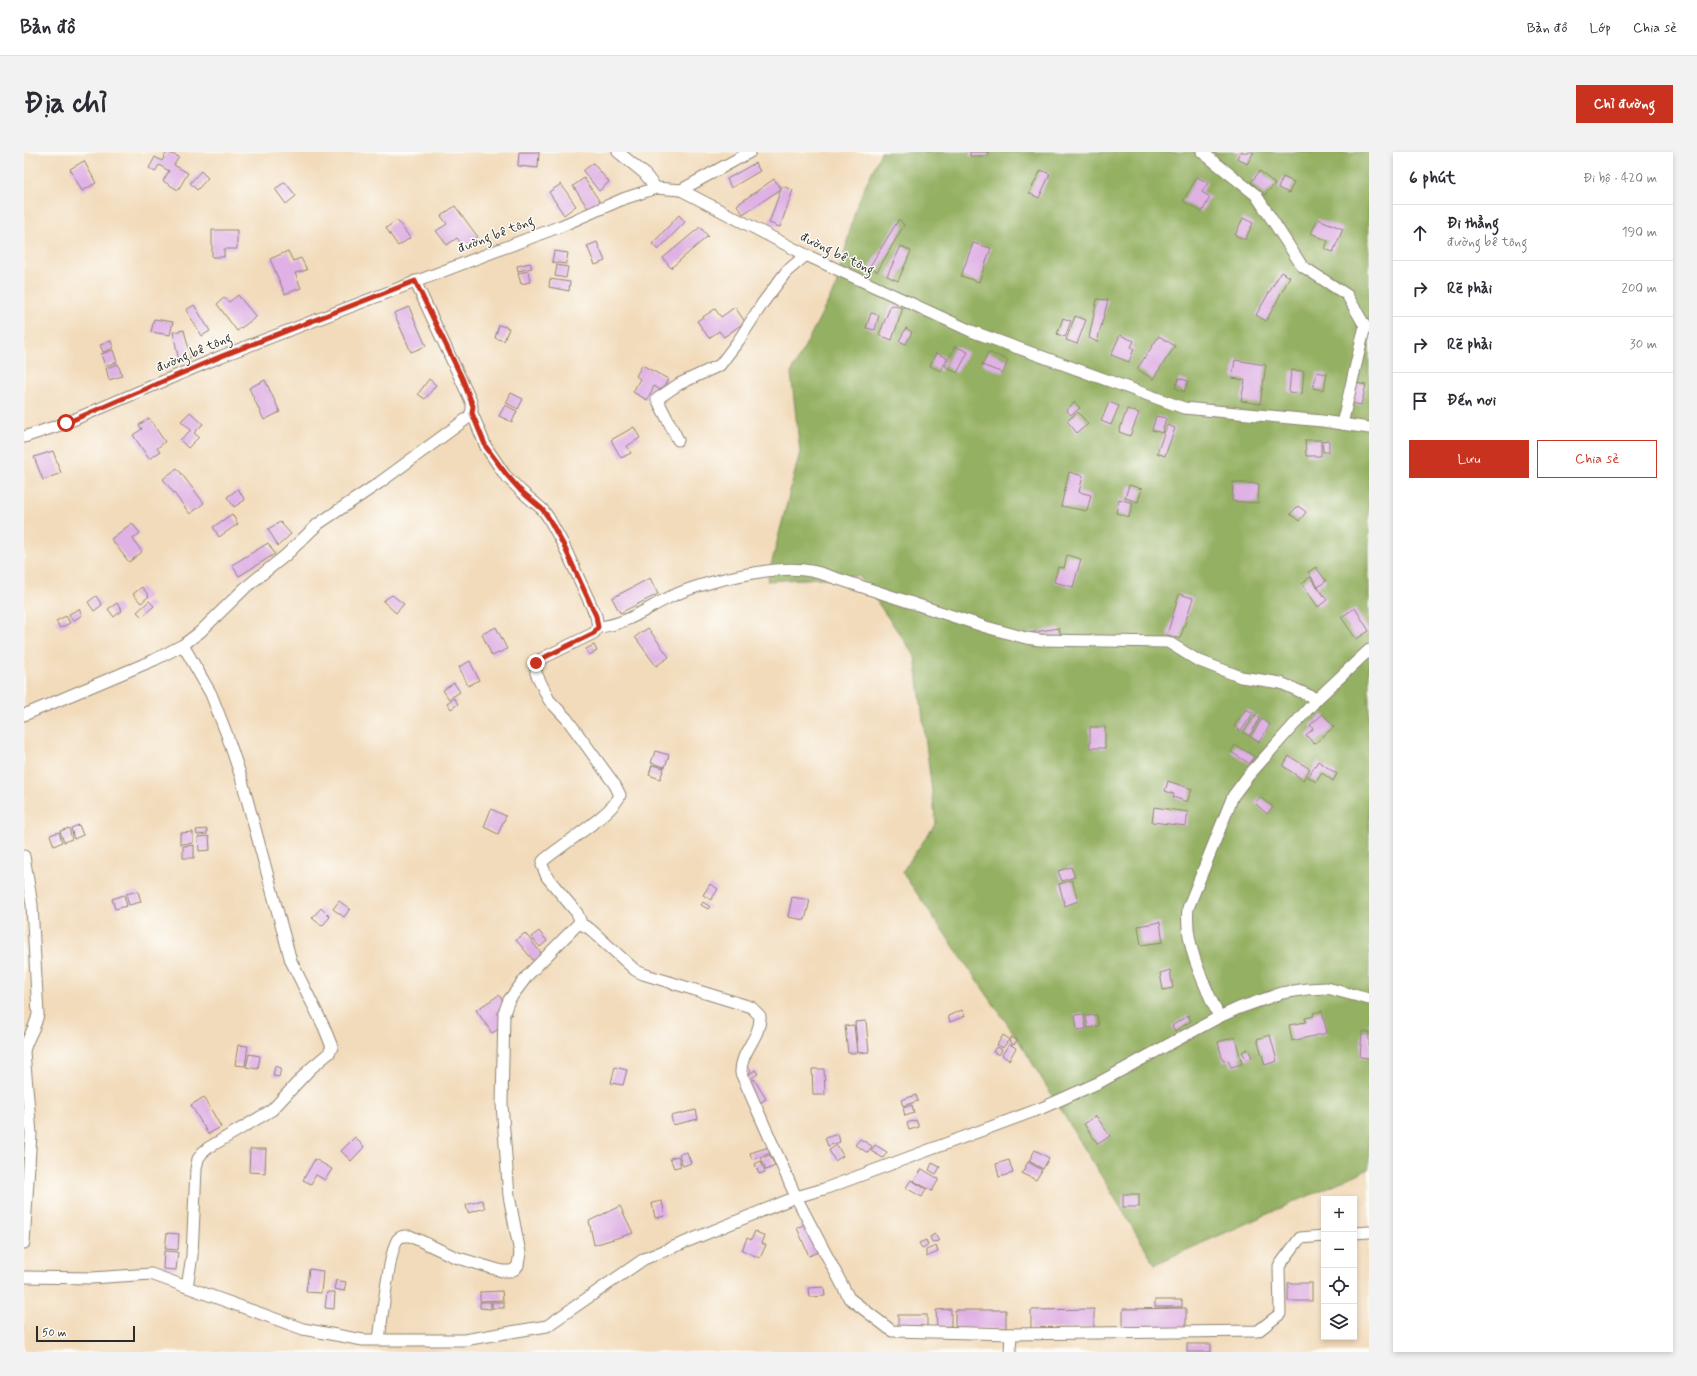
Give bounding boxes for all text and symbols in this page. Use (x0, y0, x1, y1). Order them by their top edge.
text: Bản đồ (20, 15, 75, 40)
text: Bản đồ (1527, 19, 1568, 37)
text: Lớp (1590, 19, 1611, 37)
text: Chia sẻ (1633, 19, 1677, 37)
button: Chỉ đường (1576, 85, 1673, 123)
text: Địa chỉ (24, 86, 107, 123)
text: 6 phút (1409, 167, 1456, 189)
text: Đi bộ · 420 m (1583, 170, 1657, 187)
street label: đường bê tông (455, 213, 537, 259)
text: Đi thẳng (1447, 214, 1499, 234)
icon: ahead (1409, 222, 1431, 244)
text: 190 m (1622, 224, 1657, 241)
street label: đường bê tông (796, 229, 877, 281)
text: đường bê tông (1447, 234, 1527, 251)
icon: right (1409, 278, 1431, 300)
text: Rẽ phải (1447, 279, 1492, 299)
text: 200 m (1622, 280, 1657, 297)
street label: đường bê tông (154, 329, 235, 378)
icon: right (1409, 334, 1431, 356)
text: Rẽ phải (1447, 335, 1492, 355)
text: 30 m (1630, 336, 1657, 353)
icon: arrive (1409, 390, 1431, 412)
text: Đến nơi (1447, 391, 1496, 411)
route start (57, 414, 75, 432)
button: Lưu (1409, 440, 1529, 478)
button: Chia sẻ (1537, 440, 1657, 478)
route end (527, 654, 545, 672)
map controls (1321, 1196, 1357, 1340)
button: + (1321, 1196, 1357, 1232)
button: − (1321, 1232, 1357, 1268)
button: locate (1321, 1268, 1357, 1304)
button: layers (1321, 1304, 1357, 1340)
scale bar (36, 1324, 135, 1343)
text: 50 m (42, 1326, 67, 1340)

